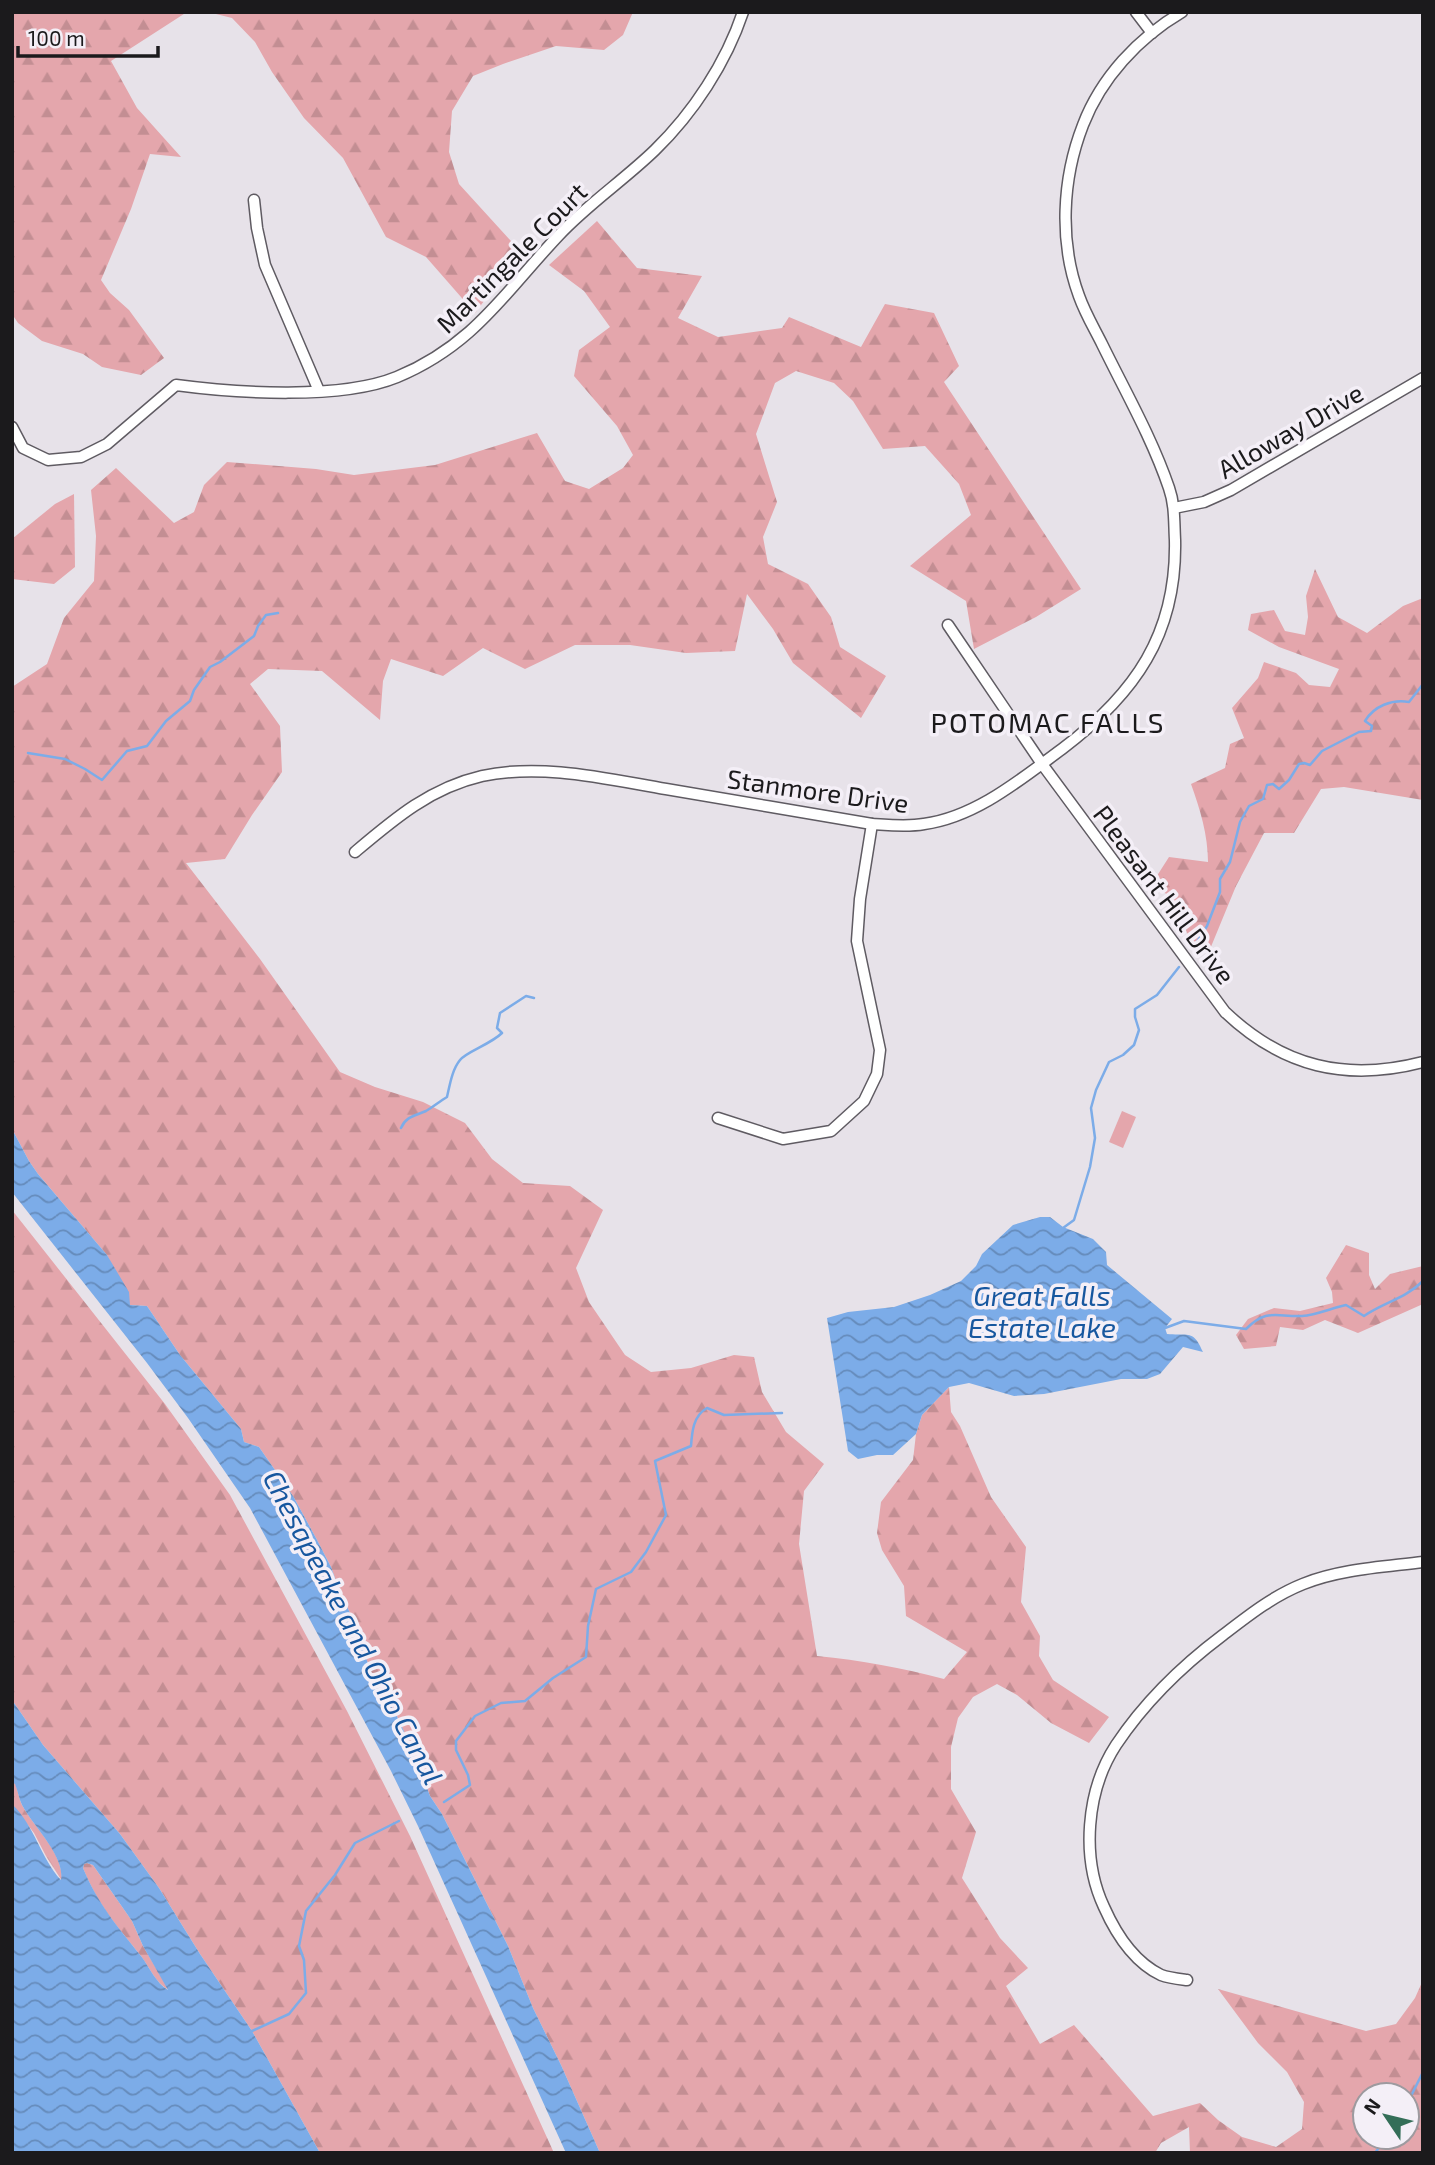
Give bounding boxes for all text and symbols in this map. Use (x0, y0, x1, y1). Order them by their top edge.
scale bar (18, 14, 158, 58)
text: 100 m (28, 25, 85, 50)
street label: Martingale Court (429, 175, 593, 339)
street label: Alloway Drive (1212, 376, 1368, 484)
district label: POTOMAC FALLS (930, 705, 1166, 739)
street label: Stanmore Drive (725, 762, 911, 818)
street label: Pleasant Hill Drive (1088, 799, 1242, 989)
water label: Great Falls Estate Lake (968, 1278, 1116, 1344)
water label: Chesapeake and Ohio Canal (257, 1464, 451, 1790)
north arrow (1351, 2081, 1421, 2151)
text: N (1358, 2094, 1385, 2118)

